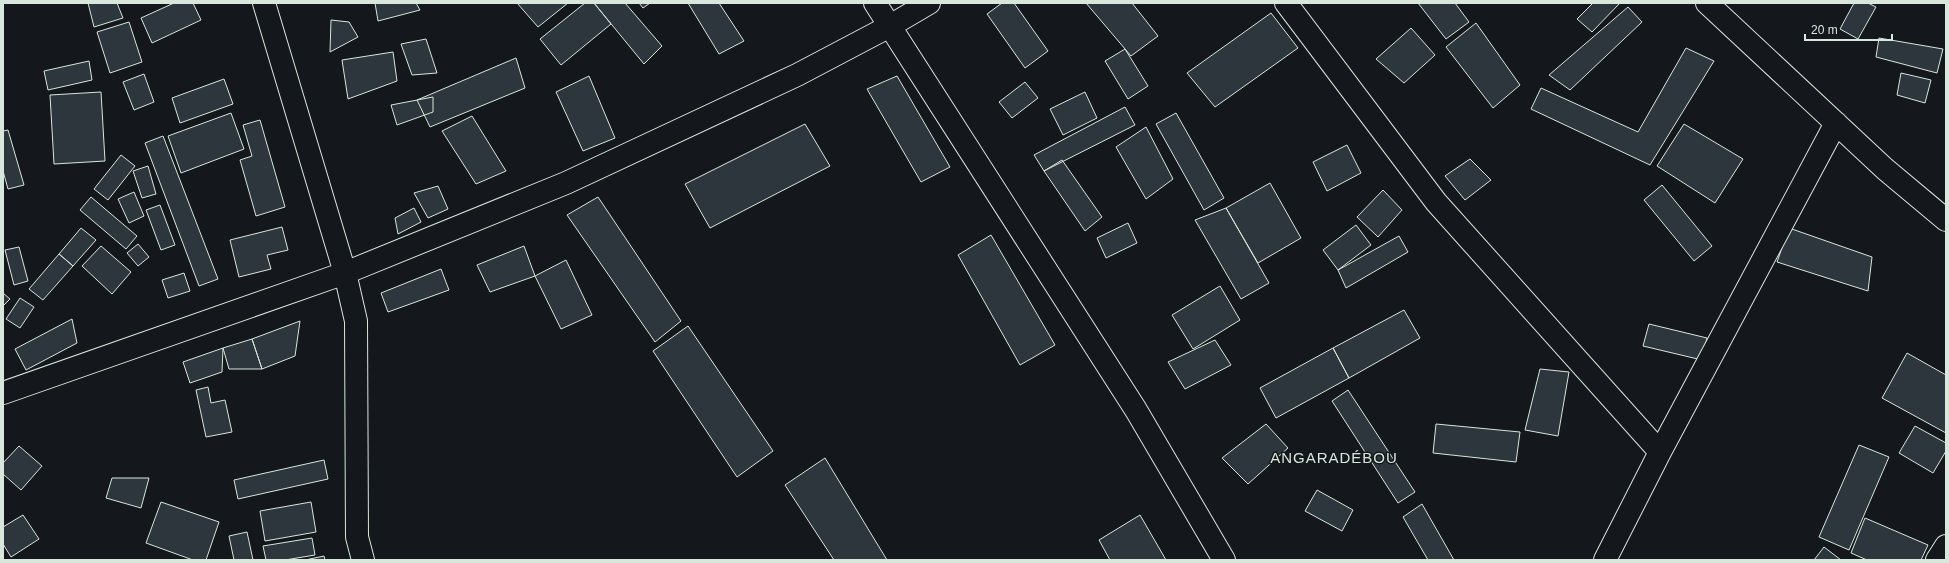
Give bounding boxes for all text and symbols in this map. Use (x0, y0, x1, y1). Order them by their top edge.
scale bar (1805, 16, 1892, 42)
text: 20 m (1811, 23, 1838, 37)
district label: ANGARADÉBOU (1270, 449, 1398, 466)

